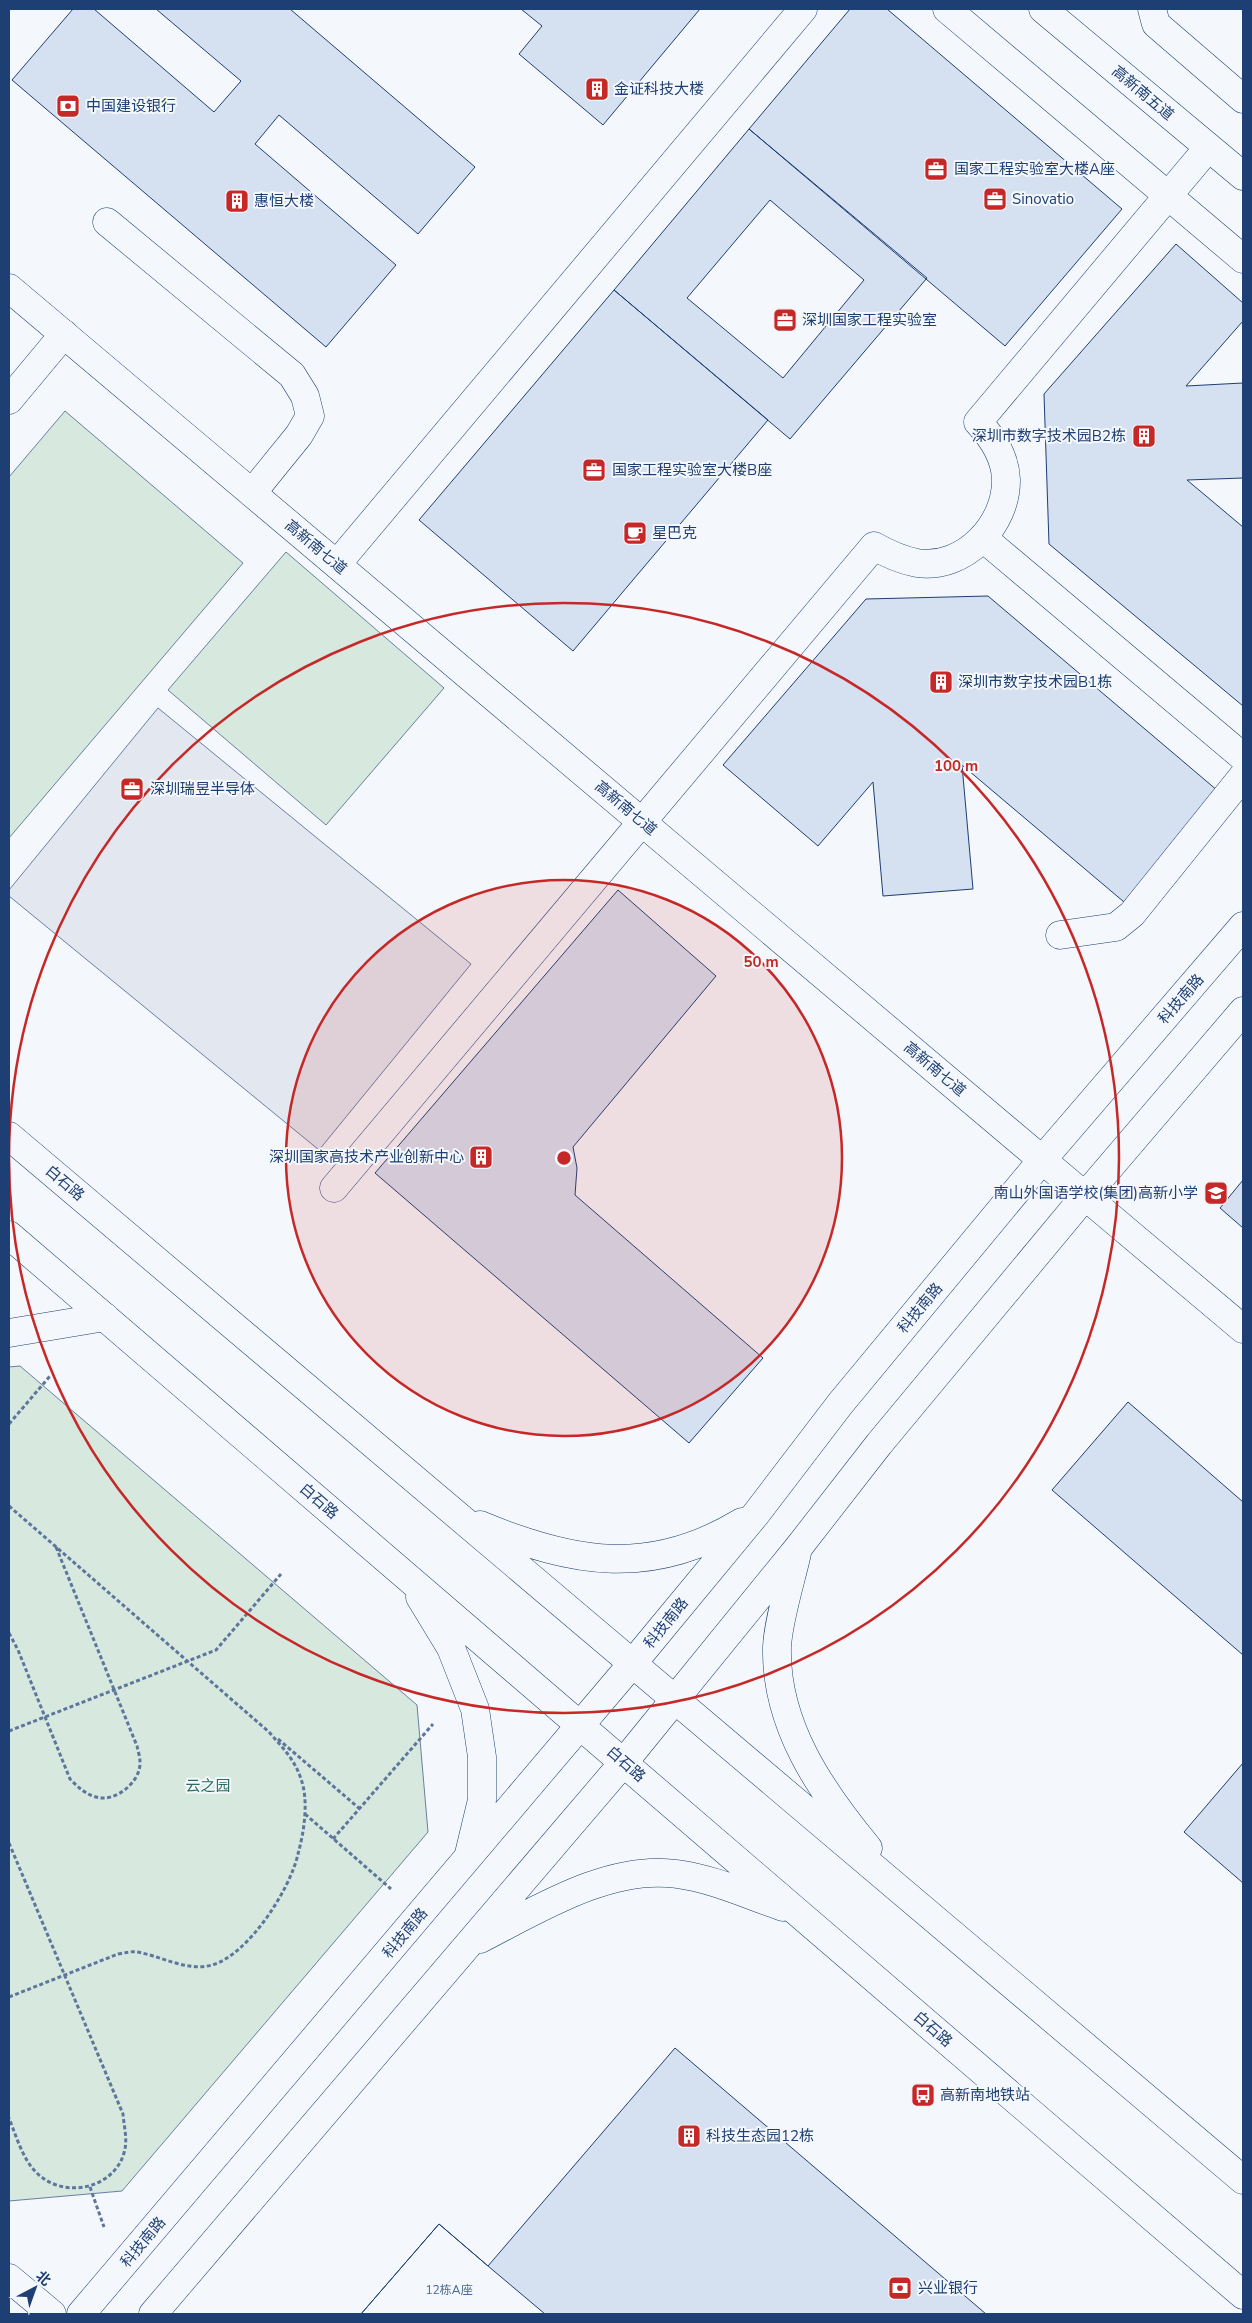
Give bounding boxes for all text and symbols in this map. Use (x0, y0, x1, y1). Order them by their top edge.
street label: 高新南五道 (1108, 61, 1178, 125)
building icon: 金证科技大楼 (584, 76, 610, 102)
place label: 金证科技大楼 (614, 79, 704, 99)
bank icon: 中国建设银行 (55, 93, 81, 119)
place label: 中国建设银行 (86, 96, 176, 116)
office icon: 国家工程实验室大楼A座 (923, 156, 949, 182)
place label: 国家工程实验室大楼A座 (954, 159, 1115, 179)
office icon: Sinovatio (982, 186, 1008, 212)
building icon: 惠恒大楼 (224, 188, 250, 214)
place label: Sinovatio (1012, 189, 1074, 209)
place label: 惠恒大楼 (254, 191, 314, 211)
office icon: 深圳国家工程实验室 (772, 307, 798, 333)
place label: 深圳国家工程实验室 (802, 310, 937, 330)
building icon: 深圳市数字技术园B2栋 (1131, 423, 1157, 449)
place label: 深圳市数字技术园B2栋 (972, 426, 1126, 446)
office icon: 国家工程实验室大楼B座 (581, 457, 607, 483)
place label: 国家工程实验室大楼B座 (612, 460, 772, 480)
street label: 高新南七道 (281, 515, 351, 579)
cafe icon: 星巴克 (622, 520, 648, 546)
place label: 星巴克 (652, 523, 697, 543)
building icon: 深圳市数字技术园B1栋 (928, 669, 954, 695)
place label: 深圳市数字技术园B1栋 (958, 672, 1112, 692)
text: 100 m (934, 756, 978, 776)
office icon: 深圳瑞昱半导体 (119, 776, 145, 802)
street label: 高新南七道 (591, 776, 661, 840)
place label: 深圳瑞昱半导体 (150, 779, 255, 799)
text: 50 m (743, 952, 779, 972)
street label: 科技南路 (1154, 970, 1208, 1028)
street label: 高新南七道 (900, 1037, 970, 1101)
building icon: 深圳国家高技术产业创新中心 (468, 1144, 494, 1170)
place label: 深圳国家高技术产业创新中心 (269, 1147, 464, 1167)
centre of rings (555, 1149, 573, 1167)
street label: 白石路 (41, 1161, 89, 1205)
school or university icon: 南山外国语学校(集团)高新小学 (1203, 1180, 1229, 1206)
place label: 南山外国语学校(集团)高新小学 (993, 1183, 1198, 1203)
street label: 科技南路 (893, 1279, 947, 1337)
street label: 白石路 (295, 1479, 343, 1523)
street label: 科技南路 (639, 1593, 693, 1653)
street label: 白石路 (602, 1742, 650, 1786)
park label: 云之园 (185, 1776, 231, 1796)
street label: 科技南路 (378, 1904, 432, 1962)
street label: 白石路 (909, 2007, 957, 2051)
bus stop icon: 高新南地铁站 (910, 2082, 936, 2108)
place label: 高新南地铁站 (940, 2085, 1030, 2105)
building icon: 科技生态园12栋 (676, 2123, 702, 2149)
place label: 科技生态园12栋 (706, 2126, 814, 2146)
street label: 科技南路 (116, 2213, 170, 2271)
north arrow (10, 2263, 60, 2313)
text: 北 (32, 2267, 55, 2290)
bank icon: 兴业银行 (887, 2275, 913, 2301)
place label: 兴业银行 (918, 2278, 978, 2298)
house number: 12栋A座 (425, 2282, 473, 2298)

